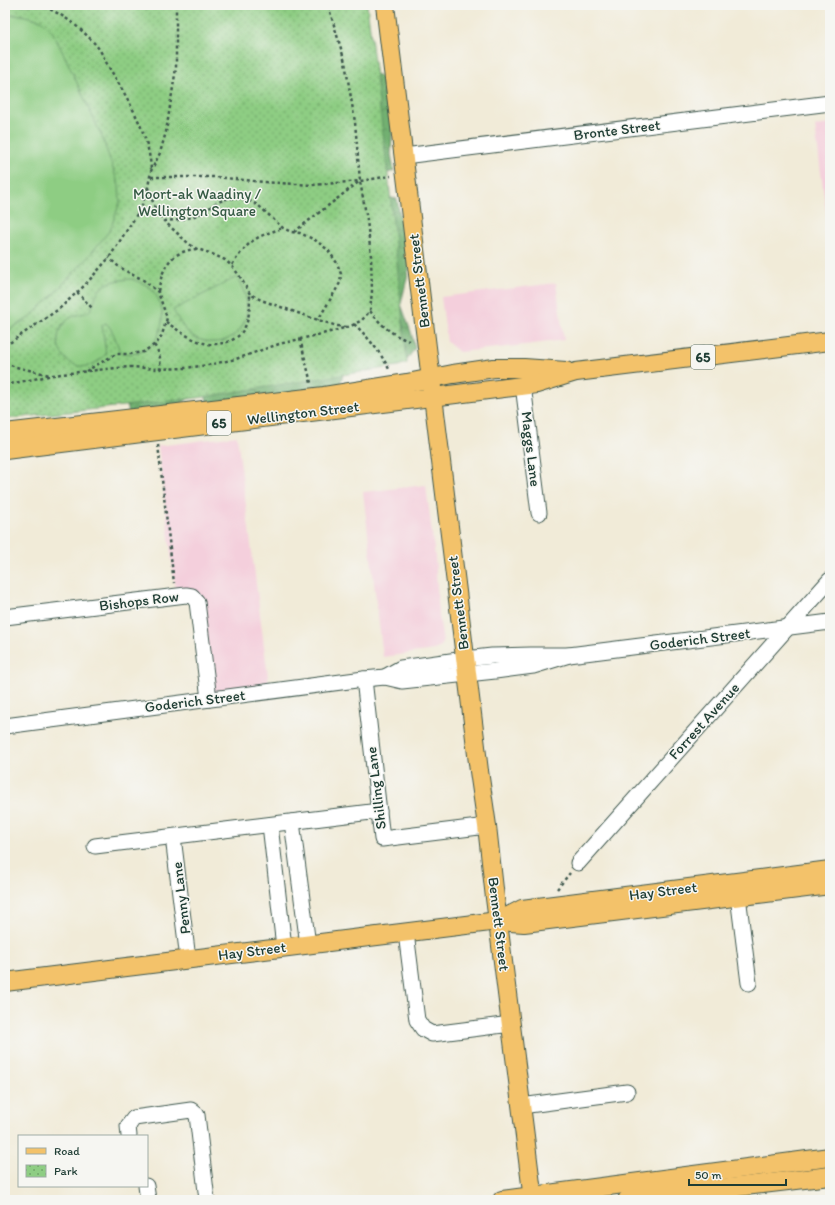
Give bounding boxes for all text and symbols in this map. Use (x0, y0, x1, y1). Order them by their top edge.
street label: Bronte Street (573, 116, 662, 144)
park label: Moort-ak Waadiny / Wellington Square (133, 185, 262, 220)
street label: Bennett Street (404, 233, 434, 329)
road number: 65 (691, 345, 715, 369)
street label: Wellington Street (246, 397, 360, 429)
street label: Maggs Lane (517, 410, 545, 488)
road number: 65 (207, 411, 231, 435)
street label: Bennett Street (443, 555, 473, 651)
street label: Bishops Row (98, 587, 180, 615)
street label: Goderich Street (649, 624, 752, 654)
street label: Forrest Avenue (665, 679, 743, 763)
street label: Goderich Street (144, 686, 247, 716)
street label: Shilling Lane (362, 746, 390, 830)
street label: Penny Lane (168, 861, 194, 935)
street label: Bennett Street (484, 876, 514, 972)
street label: Hay Street (628, 878, 698, 904)
street label: Hay Street (217, 938, 287, 964)
legend (18, 1135, 148, 1187)
text: Road (54, 1144, 80, 1158)
scale bar (689, 1161, 786, 1187)
text: Park (54, 1164, 78, 1178)
text: 50 m (695, 1168, 721, 1182)

